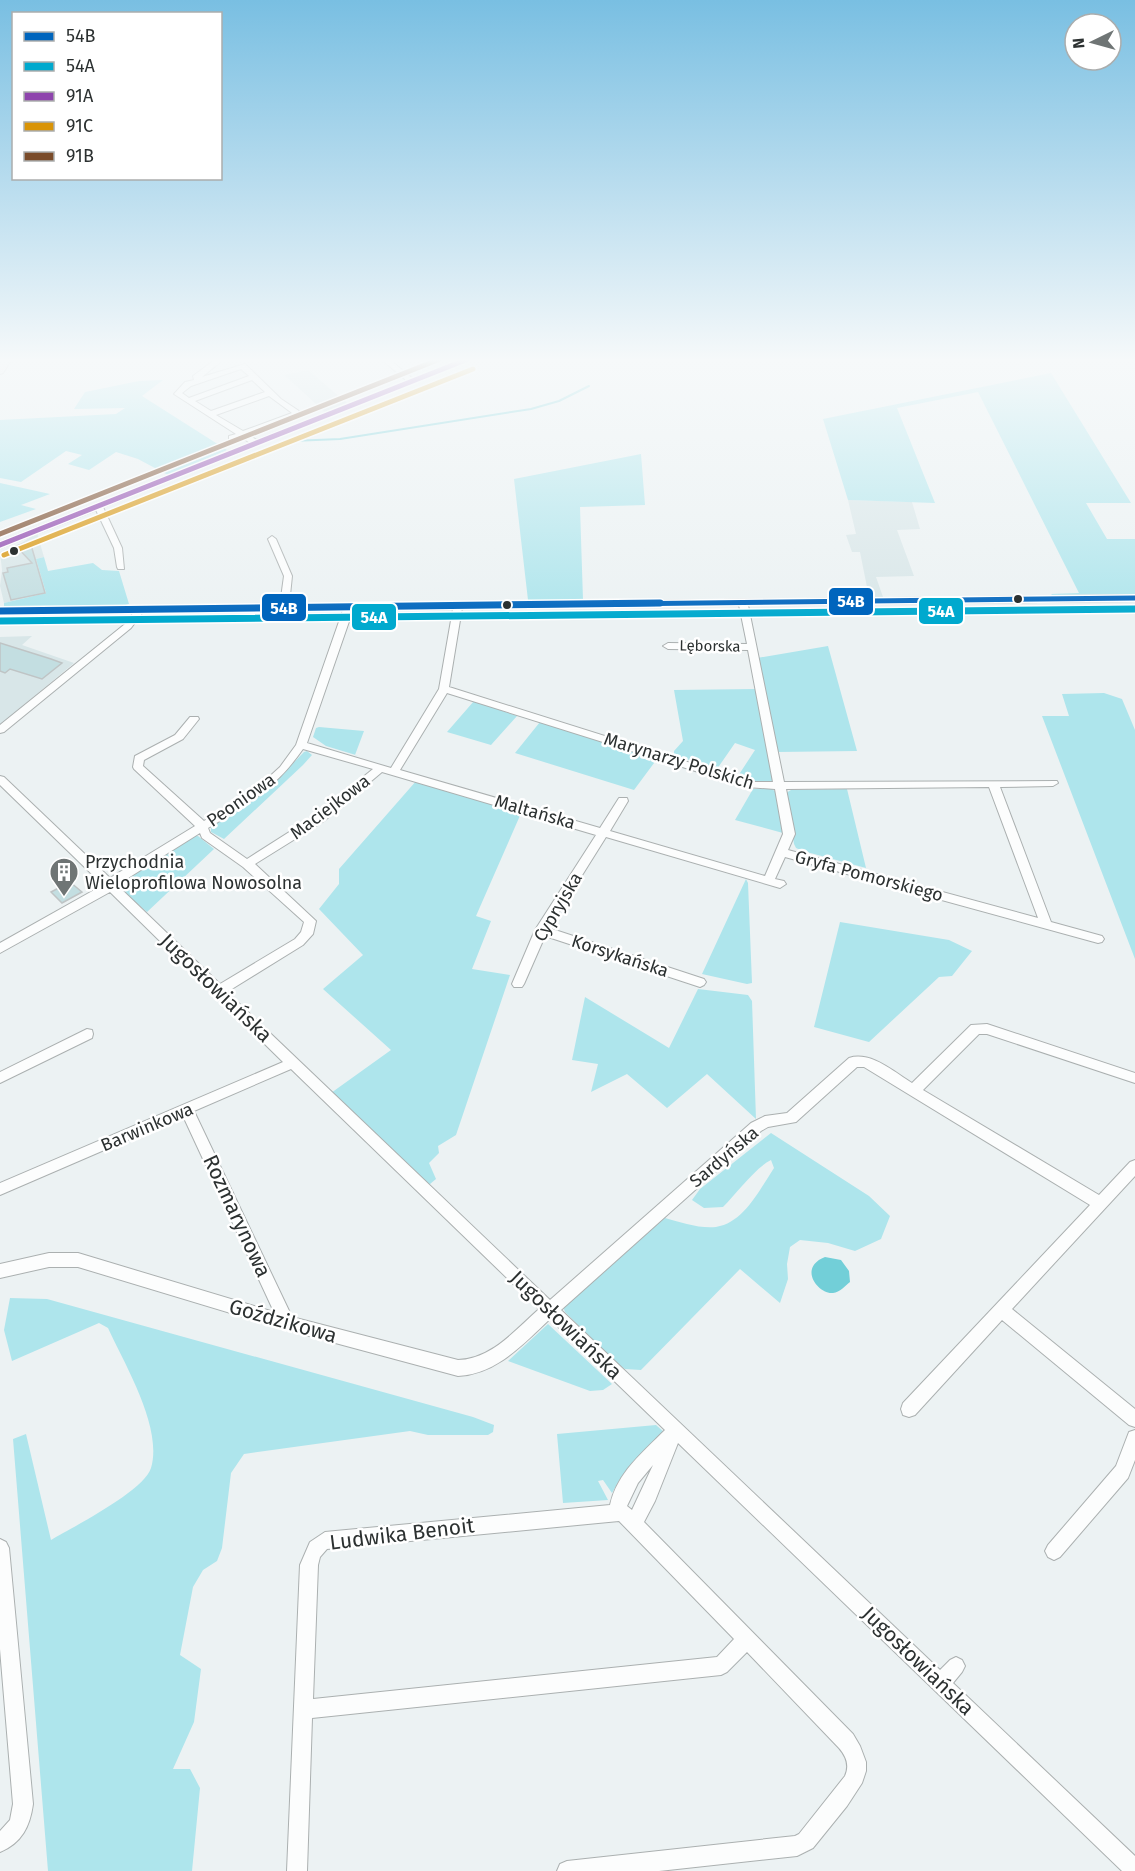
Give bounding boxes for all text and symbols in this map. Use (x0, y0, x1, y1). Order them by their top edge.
legend (12, 12, 222, 180)
north arrow (1063, 12, 1123, 72)
text: 54B (66, 25, 96, 47)
text: N (1069, 37, 1088, 49)
text: 54A (66, 55, 96, 77)
text: 91A (66, 85, 94, 107)
text: 91C (66, 115, 93, 137)
text: 91B (66, 145, 94, 167)
unlabelled marker (8, 545, 20, 557)
line badge: 54B (828, 587, 874, 616)
text: 54B (837, 592, 865, 611)
line badge: 54B (261, 593, 307, 622)
unlabelled marker (1012, 593, 1024, 605)
line badge: 54A (918, 597, 964, 625)
text: 54B (270, 599, 298, 618)
unlabelled marker (501, 599, 513, 611)
text: 54A (927, 602, 955, 621)
line badge: 54A (351, 603, 397, 631)
text: 54A (360, 608, 388, 627)
street label: Lęborska (679, 636, 741, 656)
street label: Marynarzy Polskich (601, 728, 757, 794)
street label: Peoniowa (202, 768, 280, 832)
street label: Maciejkowa (286, 770, 374, 844)
street label: Maltańska (492, 790, 578, 834)
street label: Gryfa Pomorskiego (793, 846, 945, 906)
place label: Przychodnia Wieloprofilowa Nowosolna (85, 851, 302, 894)
building icon: Przychodnia Wieloprofilowa Nowosolna (48, 856, 80, 898)
street label: Cypryjska (529, 868, 587, 946)
street label: Jugosłowiańska (154, 928, 278, 1048)
street label: Korsykańska (569, 930, 671, 982)
street label: Barwinkowa (97, 1098, 197, 1156)
street label: Sardyńska (685, 1122, 763, 1192)
street label: Rozmarynowa (197, 1151, 277, 1281)
street label: Jugosłowiańska (504, 1265, 628, 1385)
street label: Goździkowa (226, 1293, 340, 1349)
street label: Ludwika Benoit (328, 1512, 476, 1556)
street label: Jugosłowiańska (856, 1601, 980, 1721)

